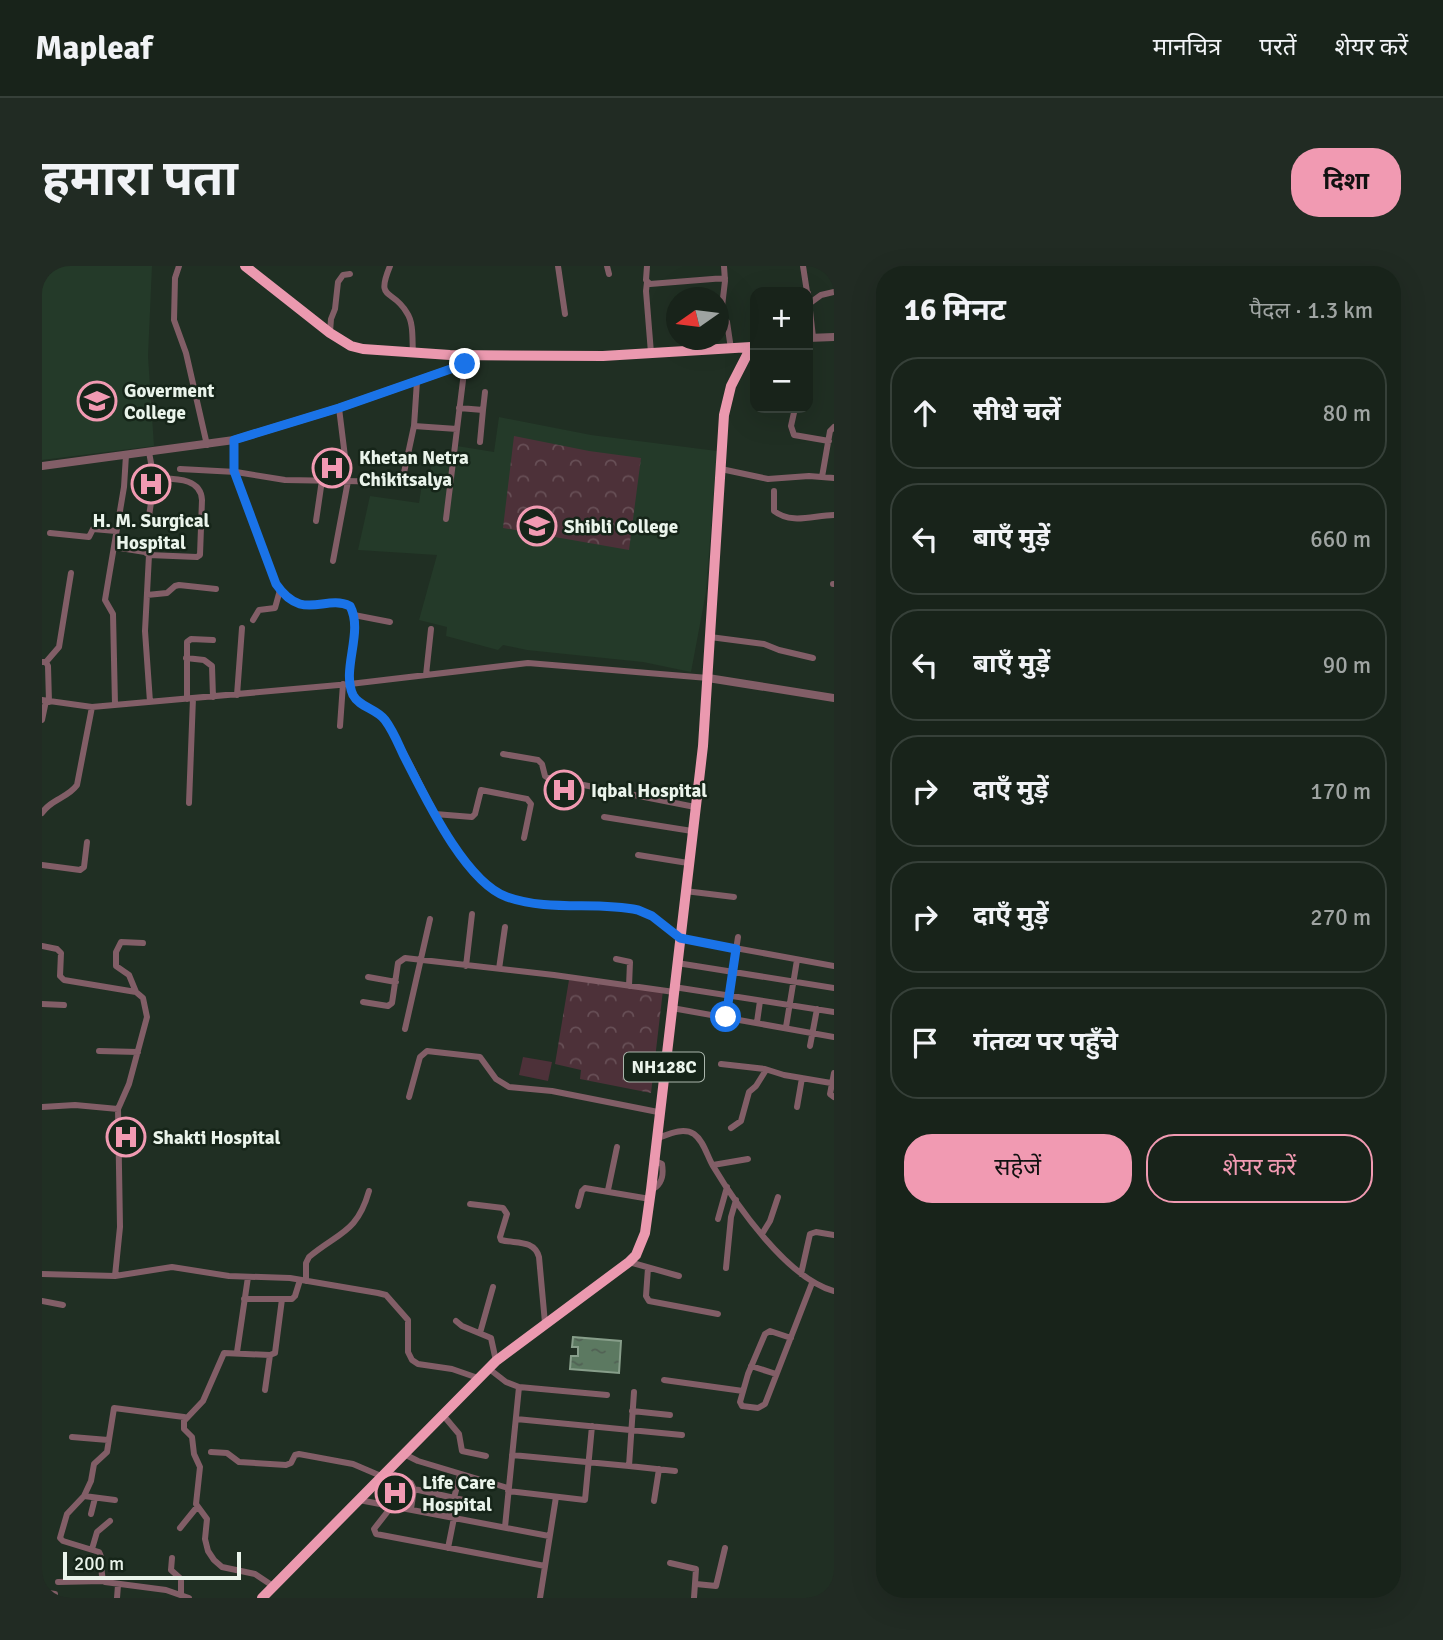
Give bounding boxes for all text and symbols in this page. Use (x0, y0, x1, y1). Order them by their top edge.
text: Mapleaf (35, 28, 152, 69)
text: मानचित्र (1153, 32, 1221, 62)
text: परतें (1259, 32, 1296, 62)
text: शेयर करें (1334, 32, 1408, 62)
button: दिशा (1291, 148, 1401, 217)
text: हमारा पता (42, 149, 238, 209)
north arrow (666, 287, 729, 350)
map controls (750, 287, 813, 413)
button: + (750, 287, 813, 350)
text: 16 मिनट (904, 292, 1006, 329)
text: पैदल · 1.3 km (1249, 296, 1373, 325)
route end (449, 348, 480, 379)
button: − (750, 350, 813, 413)
place label: Goverment College (124, 379, 214, 425)
school or university icon: Goverment College (76, 380, 118, 422)
icon: ahead (906, 394, 944, 432)
text: सीधे चलें (973, 396, 1061, 428)
text: 80 m (1323, 399, 1371, 428)
place label: Khetan Netra Chikitsalya (359, 446, 469, 492)
hospital icon: Khetan Netra Chikitsalya (311, 447, 353, 489)
hospital icon: H. M. Surgical Hospital (130, 463, 172, 505)
school or university icon: Shibli College (516, 505, 558, 547)
place label: H. M. Surgical Hospital (92, 509, 210, 555)
place label: Shibli College (564, 515, 678, 539)
icon: left (906, 520, 944, 558)
text: बाएँ मुड़ें (973, 522, 1050, 554)
text: 660 m (1310, 525, 1371, 554)
icon: left (906, 646, 944, 684)
text: बाएँ मुड़ें (973, 648, 1050, 680)
text: 90 m (1323, 651, 1371, 680)
hospital icon: Iqbal Hospital (543, 769, 585, 811)
icon: right (906, 772, 944, 810)
text: दाएँ मुड़ें (973, 774, 1049, 806)
text: 170 m (1310, 777, 1371, 806)
place label: Iqbal Hospital (591, 779, 707, 803)
icon: right (906, 898, 944, 936)
text: दाएँ मुड़ें (973, 900, 1049, 932)
text: 270 m (1310, 903, 1371, 932)
route start (710, 1001, 741, 1032)
icon: arrive (906, 1024, 944, 1062)
text: गंतव्य पर पहुँचे (973, 1026, 1118, 1058)
road number: NH128C (624, 1052, 704, 1082)
hospital icon: Shakti Hospital (105, 1116, 147, 1158)
place label: Shakti Hospital (153, 1126, 281, 1150)
button: सहेजें (904, 1134, 1132, 1203)
button: शेयर करें (1146, 1134, 1373, 1203)
place label: Life Care Hospital (422, 1471, 496, 1517)
hospital icon: Life Care Hospital (374, 1472, 416, 1514)
scale bar (63, 1549, 242, 1581)
text: 200 m (74, 1552, 124, 1576)

